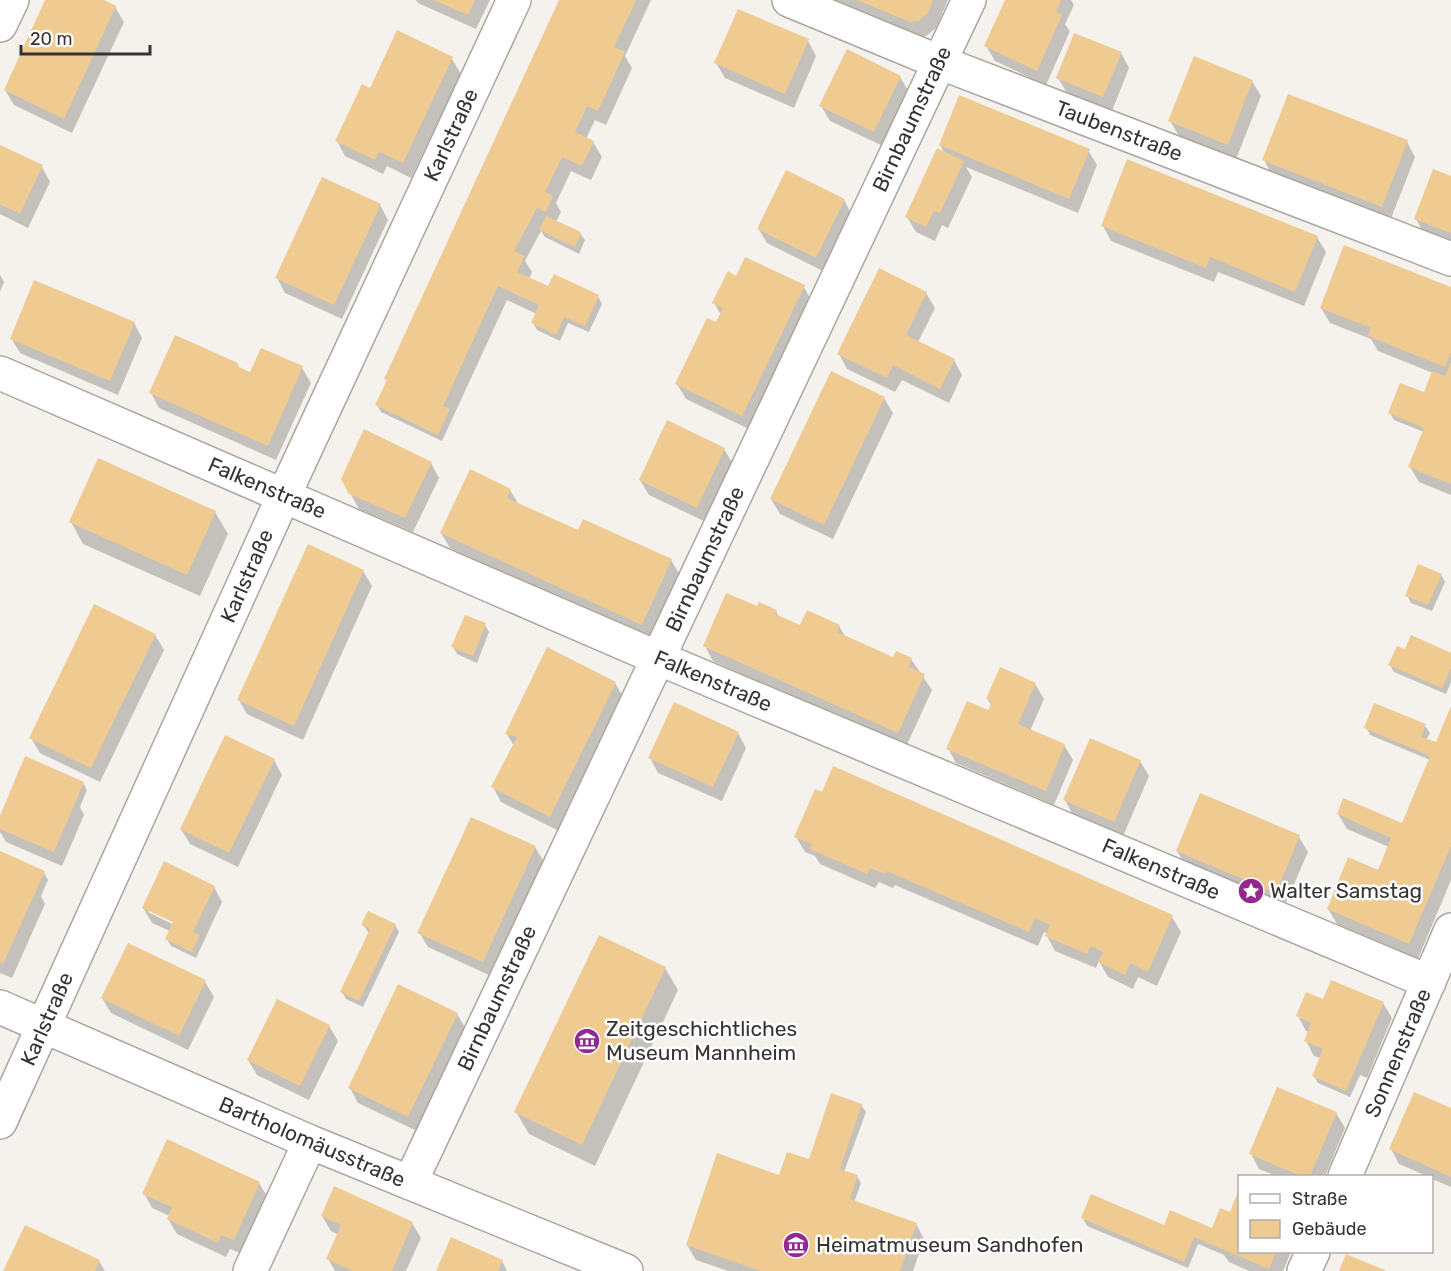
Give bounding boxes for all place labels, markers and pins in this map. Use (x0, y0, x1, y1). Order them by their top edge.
place icon: Walter Samstag (1236, 876, 1266, 906)
place label: Walter Samstag (1270, 878, 1422, 903)
place label: Zeitgeschichtliches Museum Mannheim (606, 1016, 797, 1065)
museum icon: Zeitgeschichtliches Museum Mannheim (572, 1026, 602, 1056)
museum icon: Heimatmuseum Sandhofen (781, 1230, 811, 1260)
place label: Heimatmuseum Sandhofen (816, 1232, 1083, 1257)

